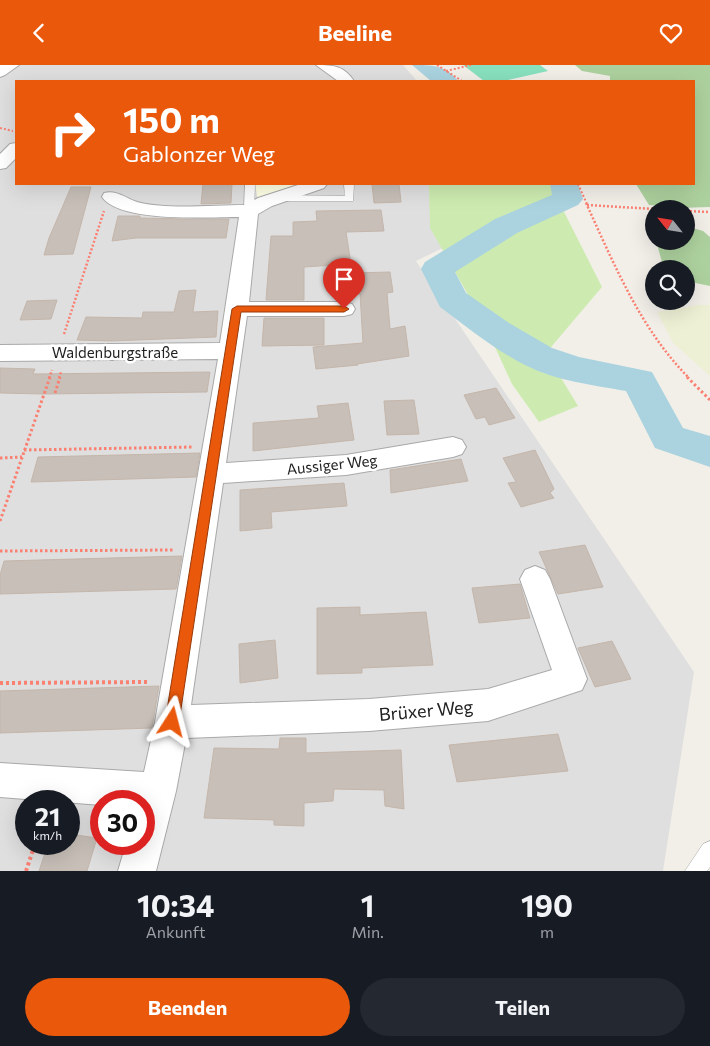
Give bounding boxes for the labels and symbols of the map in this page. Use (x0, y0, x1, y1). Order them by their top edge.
north arrow (645, 200, 695, 250)
pin (323, 258, 365, 309)
street label: Waldenburgstraße (52, 343, 178, 361)
street label: Aussiger Weg (286, 450, 378, 478)
position arrow (145, 695, 197, 747)
street label: Brüxer Weg (378, 695, 474, 725)
speed limit sign: 30 (90, 790, 155, 855)

